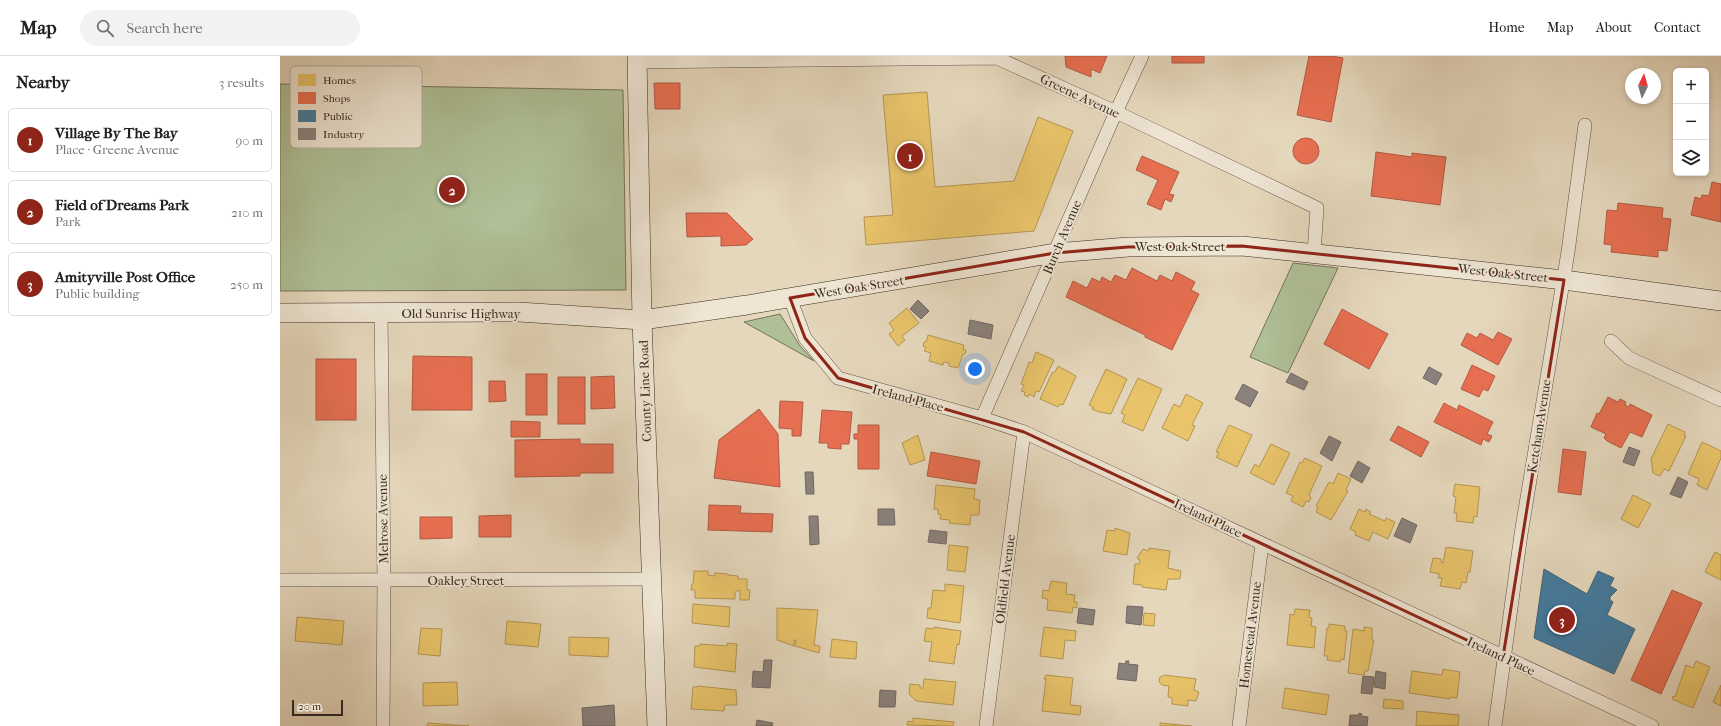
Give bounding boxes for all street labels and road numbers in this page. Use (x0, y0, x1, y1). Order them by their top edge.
street label: Greene Avenue (1038, 71, 1123, 121)
street label: Burch Avenue (1040, 197, 1085, 276)
street label: West Oak Street (1134, 239, 1226, 254)
street label: West Oak Street (1456, 261, 1549, 285)
street label: West Oak Street (812, 272, 905, 302)
street label: Old Sunrise Highway (402, 306, 522, 321)
street label: County Line Road (636, 339, 654, 442)
street label: Ketcham Avenue (1524, 377, 1554, 474)
street label: Ireland Place (871, 381, 946, 415)
street label: Melrose Avenue (375, 473, 391, 564)
street label: Ireland Place (1172, 496, 1245, 541)
street label: Oldfield Avenue (992, 533, 1018, 625)
street label: Oakley Street (428, 573, 505, 588)
street label: Homestead Avenue (1236, 580, 1264, 689)
street label: Ireland Place (1465, 634, 1538, 679)

